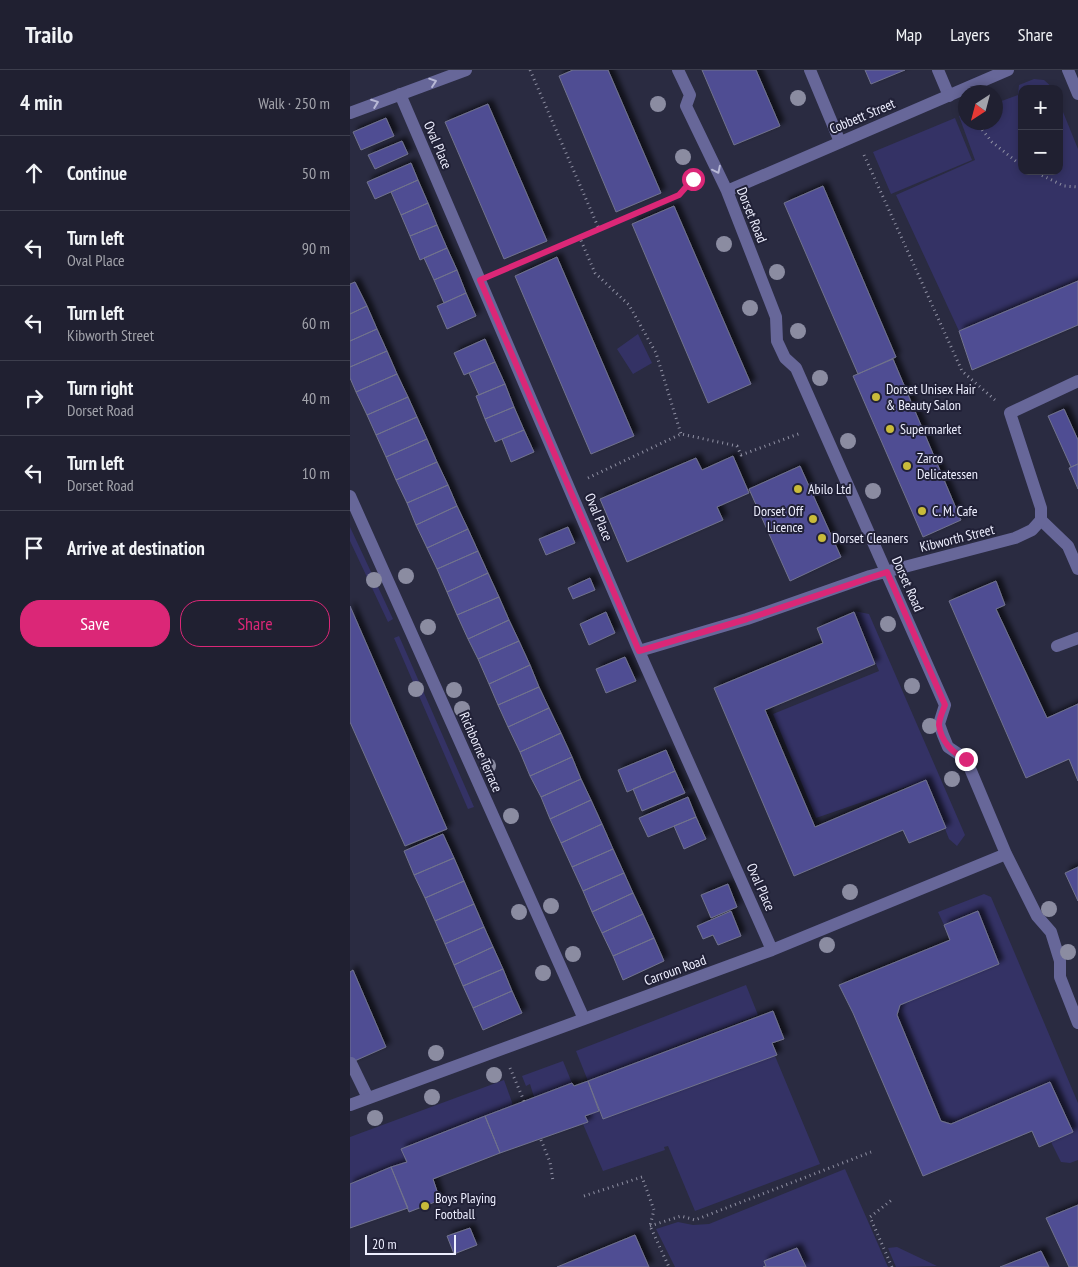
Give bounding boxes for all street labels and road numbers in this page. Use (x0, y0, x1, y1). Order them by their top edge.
street label: Cobbett Street (826, 94, 898, 138)
street label: Oval Place (420, 118, 456, 172)
street label: Dorset Road (733, 185, 771, 245)
street label: Oval Place (581, 490, 617, 544)
street label: Kibworth Street (918, 520, 996, 556)
street label: Dorset Road (888, 554, 928, 614)
street label: Richborne Terrace (455, 709, 507, 795)
street label: Oval Place (743, 860, 780, 914)
street label: Carroun Road (642, 950, 708, 990)

